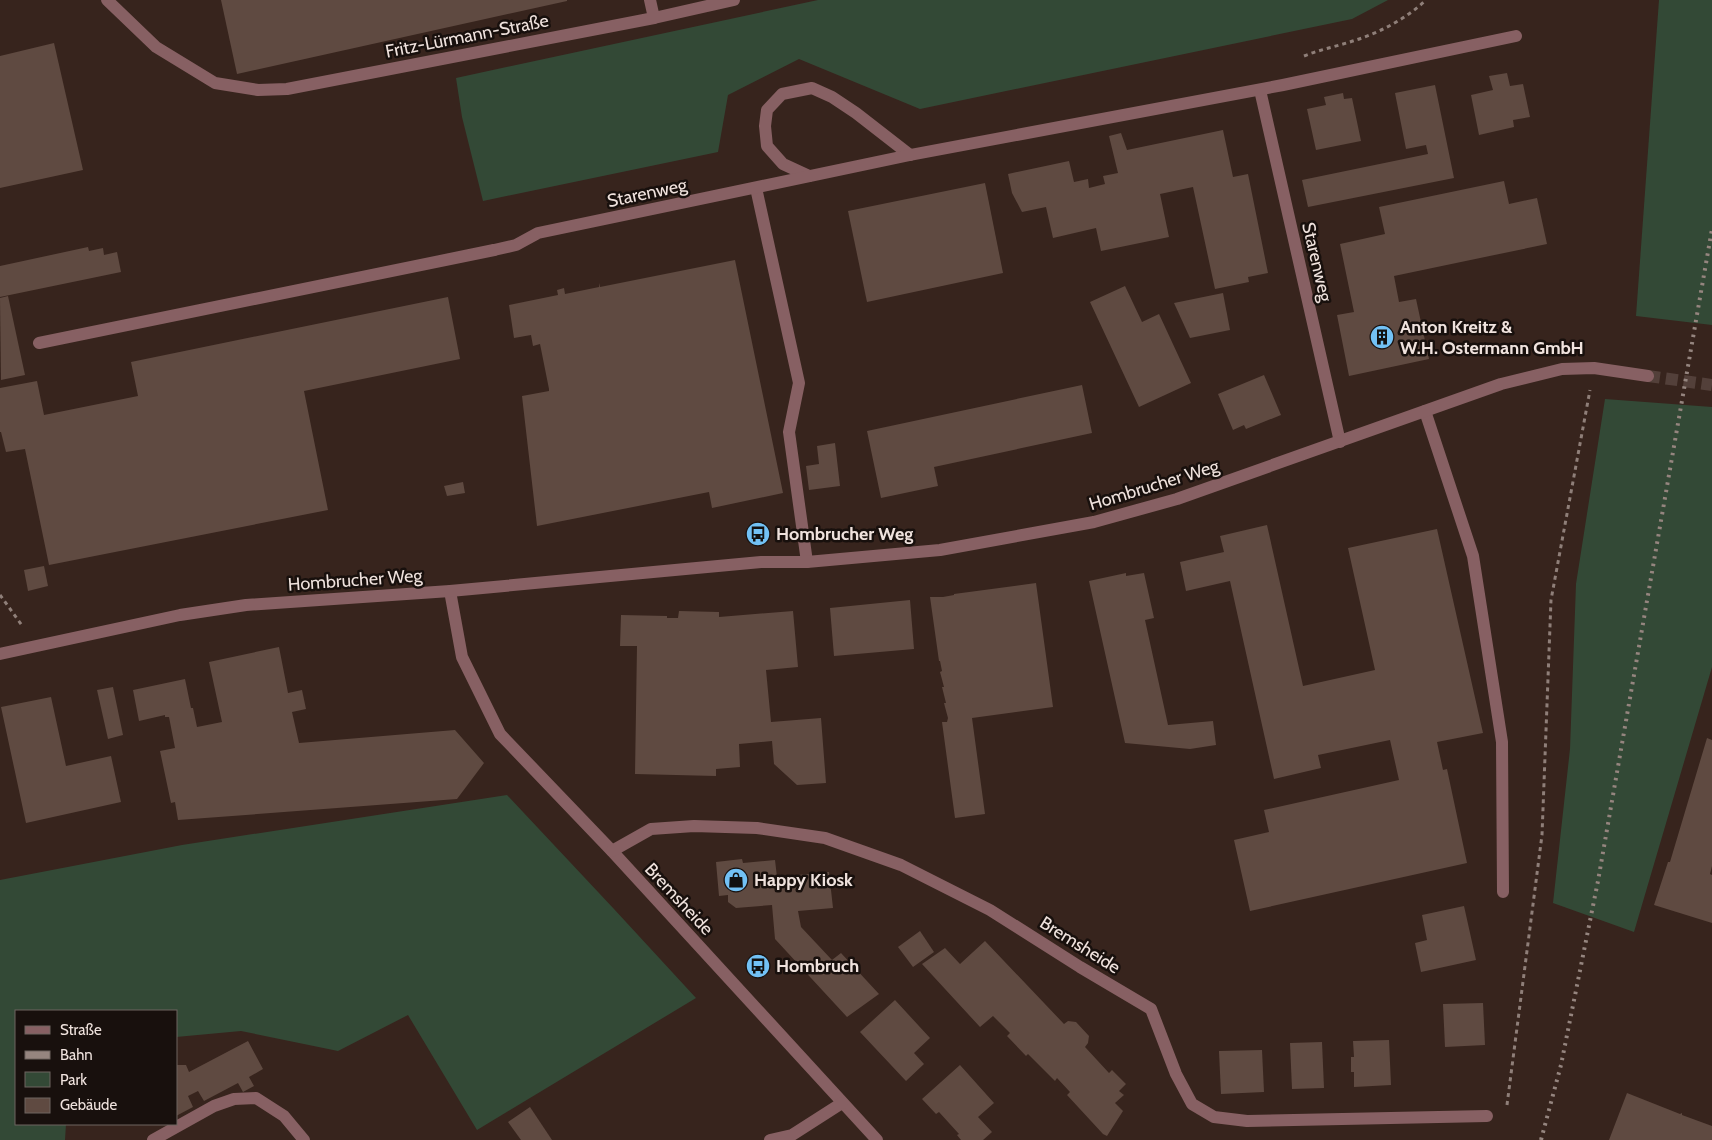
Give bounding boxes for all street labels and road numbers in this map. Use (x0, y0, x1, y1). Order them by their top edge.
street label: Fritz-Lürmann-Straße (383, 9, 551, 63)
street label: Starenweg (605, 174, 690, 212)
street label: Starenweg (1297, 220, 1337, 305)
street label: Hombrucher Weg (1086, 454, 1223, 515)
street label: Hombrucher Weg (287, 564, 424, 596)
street label: Bremsheide (640, 858, 718, 940)
street label: Bremsheide (1036, 912, 1124, 978)

